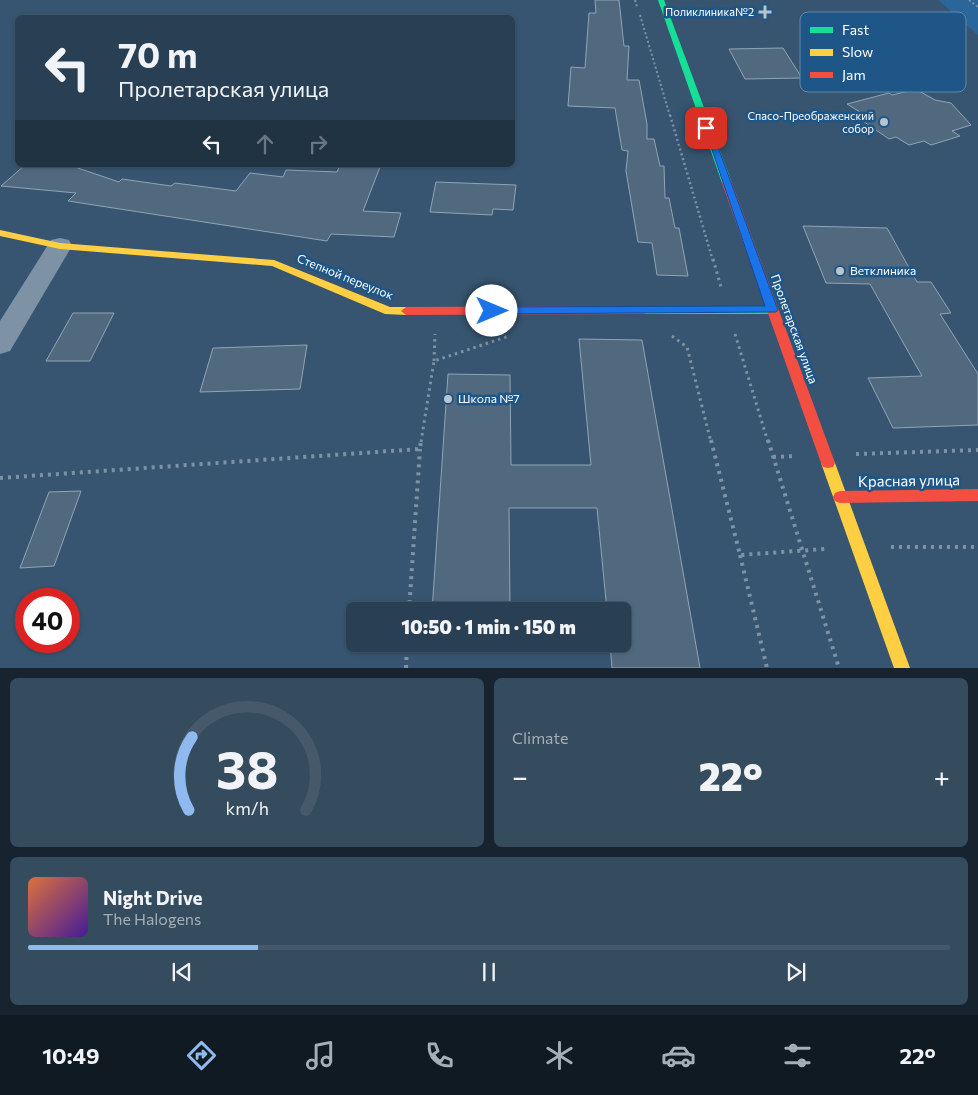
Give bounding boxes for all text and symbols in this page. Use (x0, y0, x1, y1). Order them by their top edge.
place label: Поликлиника№2 (665, 5, 754, 18)
marker: Поликлиника№2 (758, 5, 772, 19)
legend (800, 12, 966, 92)
text: Fast (842, 21, 869, 38)
text: 70 m (118, 32, 198, 75)
icon: left (35, 35, 100, 100)
text: Slow (842, 43, 873, 60)
text: Jam (842, 66, 866, 83)
text: Пролетарская улица (118, 75, 329, 102)
pin (685, 107, 727, 149)
place label: Спасо-Преображенский собор (748, 109, 874, 135)
icon: arrive (692, 114, 720, 142)
marker: Спасо-Преображенский собор (878, 116, 890, 128)
icon: left (198, 130, 226, 158)
icon: ahead (251, 130, 279, 158)
icon: right (304, 130, 332, 158)
street label: Степной переулок (295, 250, 396, 302)
place label: Ветклиника (850, 263, 916, 277)
marker: Ветклиника (834, 265, 846, 277)
street label: Пролетарская улица (769, 272, 821, 385)
position arrow (465, 284, 517, 336)
place label: Школа №7 (458, 391, 520, 405)
marker: Школа №7 (442, 393, 454, 405)
street label: Красная улица (858, 470, 960, 490)
speed limit sign: 40 (15, 588, 80, 653)
text: 10:50 · 1 min · 150 m (401, 615, 576, 638)
text: Climate (512, 728, 568, 747)
text: 38 (216, 736, 278, 800)
text: 22° (699, 752, 763, 799)
text: − (512, 759, 528, 793)
text: + (934, 759, 950, 793)
text: km/h (225, 797, 269, 819)
text: Night Drive (103, 886, 203, 909)
text: The Halogens (103, 909, 201, 928)
icon: previous (168, 958, 196, 986)
icon: pause (475, 958, 503, 986)
icon: next (782, 958, 810, 986)
icon: directions (184, 1038, 219, 1073)
icon: music (303, 1038, 338, 1073)
icon: phone (422, 1038, 457, 1073)
icon: climate (542, 1038, 577, 1073)
icon: car (661, 1038, 696, 1073)
icon: filters (780, 1038, 815, 1073)
text: 10:49 (42, 1042, 100, 1069)
text: 22° (900, 1042, 936, 1069)

